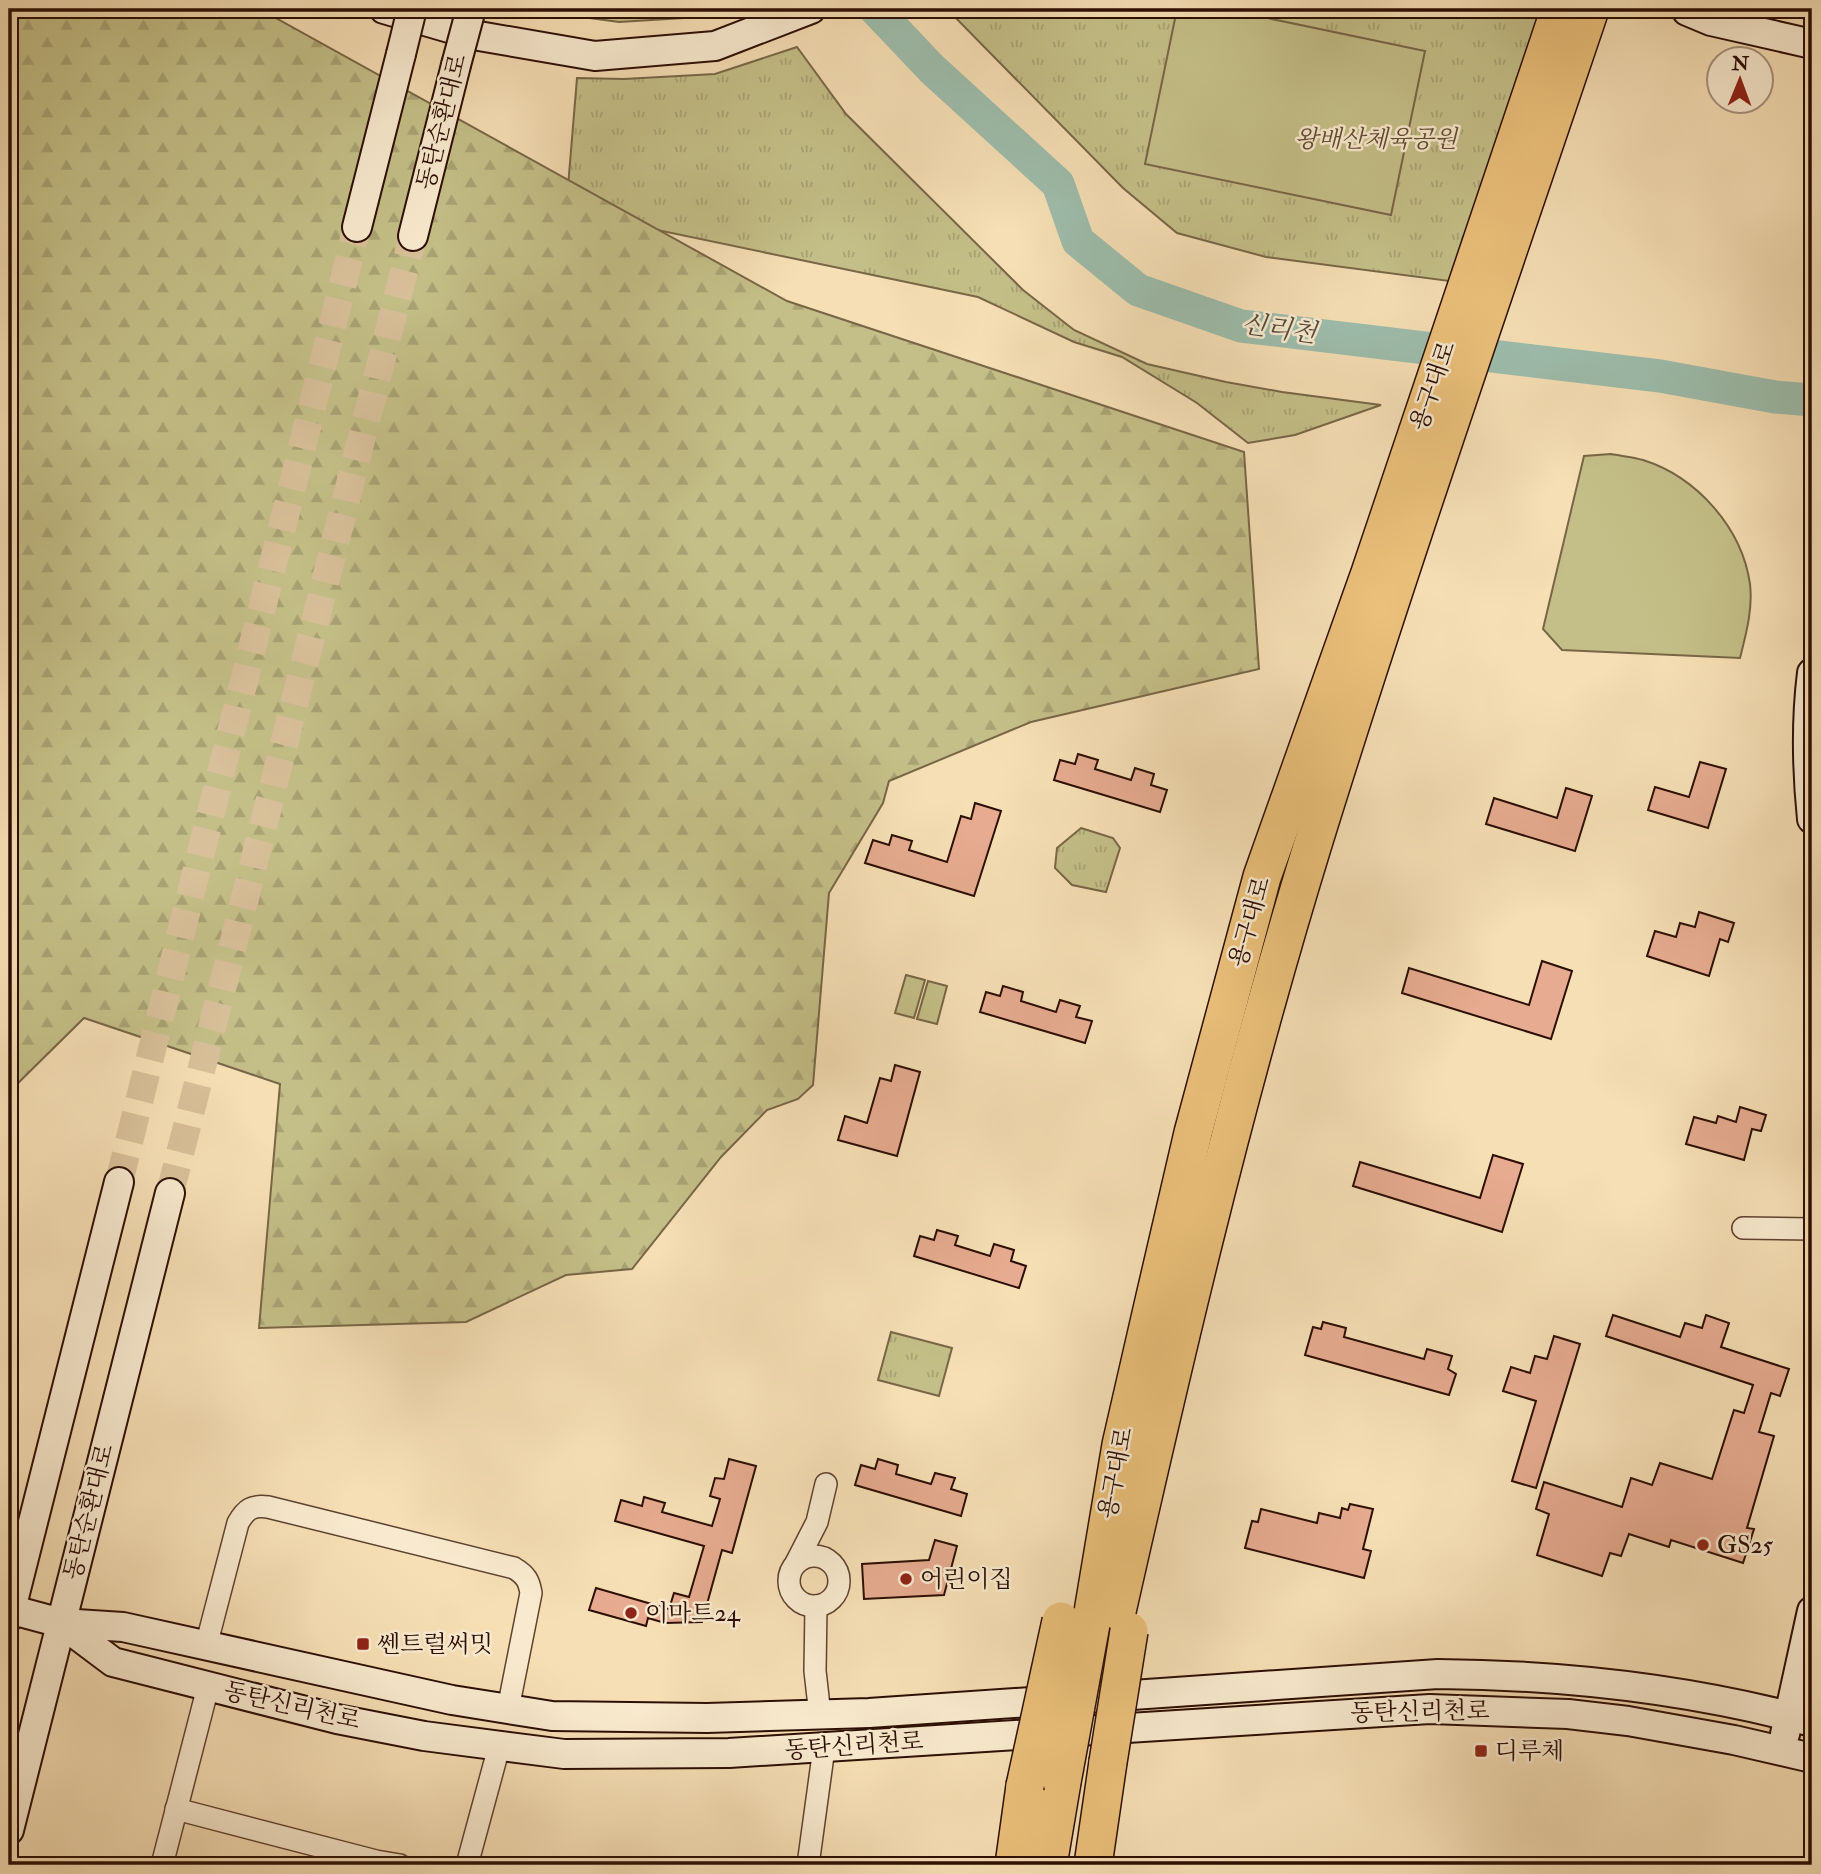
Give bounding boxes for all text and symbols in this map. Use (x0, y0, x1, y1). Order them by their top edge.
north arrow (1706, 46, 1776, 116)
street label: 동탄순환대로 (410, 51, 474, 193)
text: N (1731, 52, 1750, 76)
park label: 왕배산체육공원 (1295, 124, 1459, 155)
water label: 신리천 (1239, 308, 1320, 350)
street label: 용구대로 (1403, 337, 1463, 435)
street label: 용구대로 (1222, 873, 1278, 971)
street label: 용구대로 (1092, 1425, 1140, 1521)
street label: 동탄순환대로 (57, 1441, 121, 1583)
place label: GS25 (1717, 1530, 1774, 1561)
marker: GS25 (1695, 1537, 1711, 1553)
place label: 어린이집 (920, 1564, 1013, 1595)
marker: 어린이집 (898, 1571, 914, 1587)
place label: 이마트24 (645, 1598, 741, 1629)
marker: 이마트24 (623, 1605, 639, 1621)
place label: 쎈트럴써밋 (377, 1629, 493, 1660)
marker: 쎈트럴써밋 (355, 1636, 371, 1652)
street label: 동탄신리천로 (221, 1675, 363, 1737)
street label: 동탄신리천로 (1350, 1695, 1490, 1729)
street label: 동탄신리천로 (784, 1726, 924, 1766)
place label: 디루체 (1495, 1736, 1565, 1767)
marker: 디루체 (1473, 1743, 1489, 1759)

